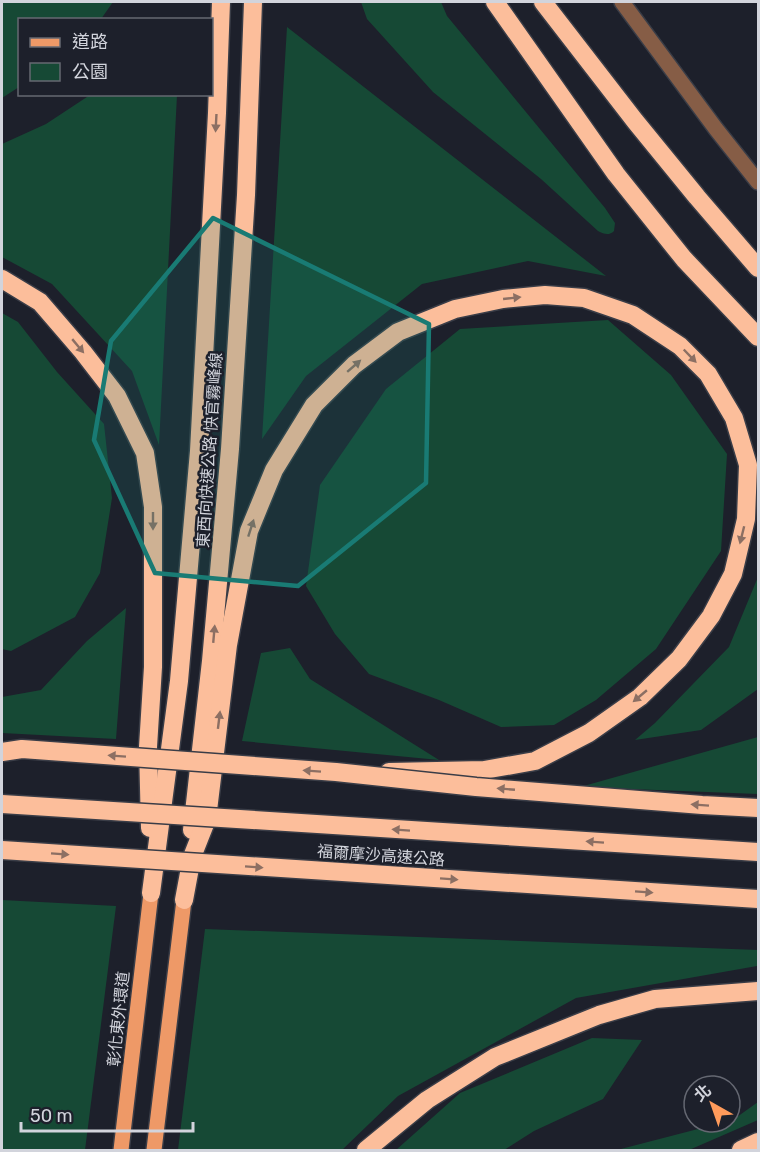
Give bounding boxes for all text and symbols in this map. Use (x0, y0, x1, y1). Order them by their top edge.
legend (18, 18, 213, 96)
text: 道路 (72, 31, 108, 53)
text: 公園 (72, 61, 108, 83)
one-way arrow (212, 113, 221, 132)
one-way arrow (503, 294, 522, 303)
one-way arrow (71, 338, 84, 353)
one-way arrow (683, 349, 697, 363)
street label: 東西向快速公路 快官霧峰線 (193, 352, 226, 548)
one-way arrow (346, 360, 361, 373)
one-way arrow (148, 511, 158, 530)
one-way arrow (247, 519, 256, 537)
one-way arrow (737, 526, 747, 544)
one-way arrow (209, 624, 219, 643)
one-way arrow (633, 689, 648, 702)
one-way arrow (214, 711, 223, 730)
one-way arrow (108, 751, 127, 761)
one-way arrow (302, 766, 321, 775)
one-way arrow (496, 785, 515, 794)
one-way arrow (691, 800, 710, 810)
one-way arrow (391, 825, 410, 835)
one-way arrow (586, 837, 605, 847)
street label: 福爾摩沙高速公路 (316, 842, 445, 869)
one-way arrow (50, 849, 69, 859)
one-way arrow (245, 862, 264, 871)
one-way arrow (440, 875, 459, 884)
one-way arrow (634, 887, 653, 897)
street label: 彰化東外環道 (104, 970, 133, 1068)
north arrow (682, 1074, 742, 1134)
text: 北 (690, 1080, 715, 1105)
scale bar (21, 1095, 194, 1133)
text: 50 m (30, 1105, 73, 1127)

